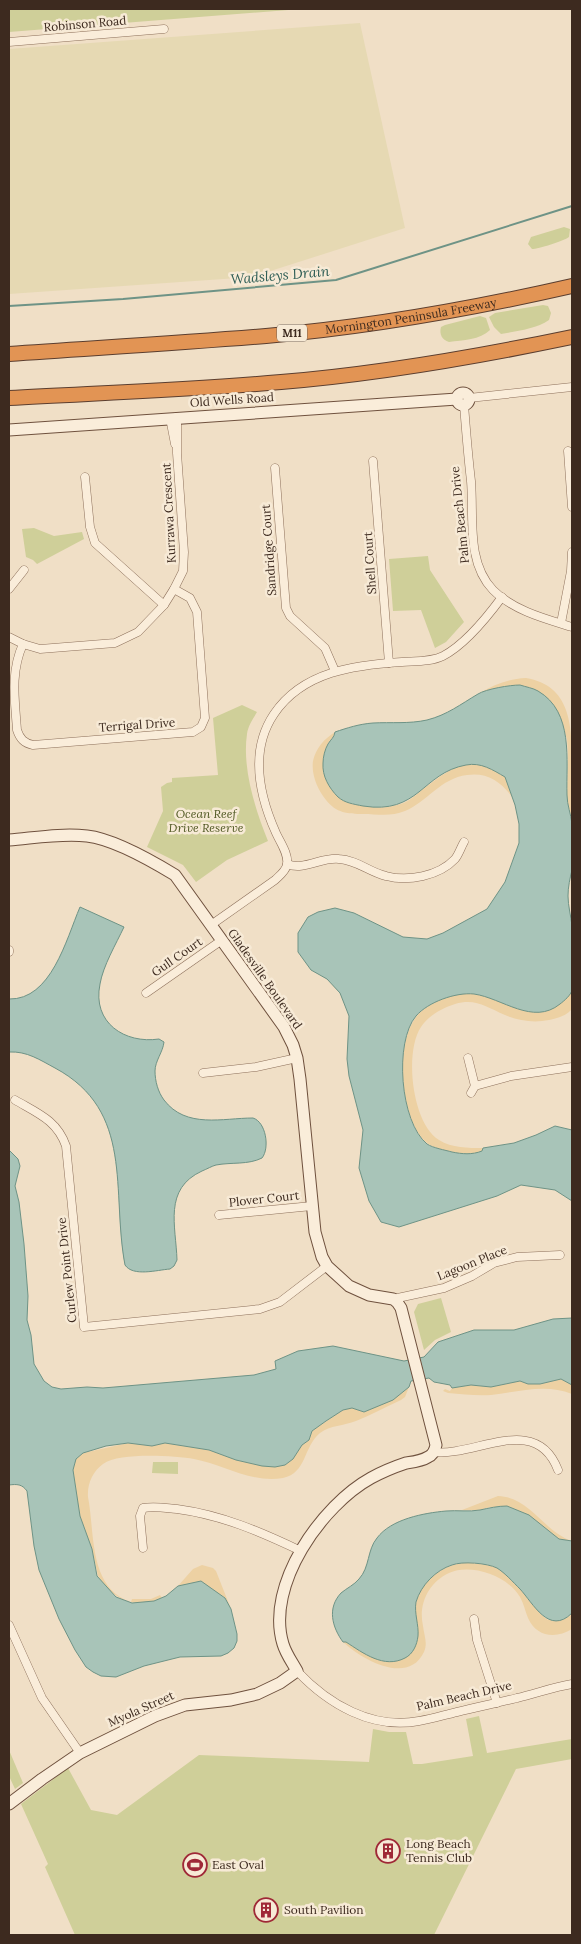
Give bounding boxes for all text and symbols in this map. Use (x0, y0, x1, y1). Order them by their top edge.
street label: Robinson Road (43, 12, 127, 35)
water label: Wadsleys Drain (230, 262, 331, 288)
street label: Mornington Peninsula Freeway (324, 294, 498, 337)
road number: M11 (277, 324, 307, 342)
street label: Old Wells Road (189, 389, 274, 410)
street label: Kurrawa Crescent (158, 462, 179, 564)
street label: Palm Beach Drive (447, 465, 472, 564)
street label: Sandridge Court (258, 503, 279, 596)
street label: Shell Court (360, 531, 379, 595)
street label: Terrigal Drive (98, 714, 176, 735)
park label: Ocean Reef Drive Reserve (169, 806, 244, 835)
street label: Gladesville Boulevard (225, 926, 306, 1032)
street label: Gull Court (148, 933, 205, 980)
street label: Plover Court (228, 1187, 300, 1210)
street label: Curlew Point Drive (53, 1216, 79, 1323)
street label: Lagoon Place (435, 1242, 509, 1283)
street label: Palm Beach Drive (415, 1677, 514, 1714)
street label: Myola Street (105, 1687, 176, 1730)
place label: Long Beach Tennis Club (406, 1836, 472, 1865)
building icon: Long Beach Tennis Club (375, 1838, 401, 1864)
sports icon: East Oval (182, 1852, 208, 1878)
place label: East Oval (212, 1857, 264, 1872)
building icon: South Pavilion (253, 1897, 279, 1923)
place label: South Pavilion (284, 1902, 364, 1917)

